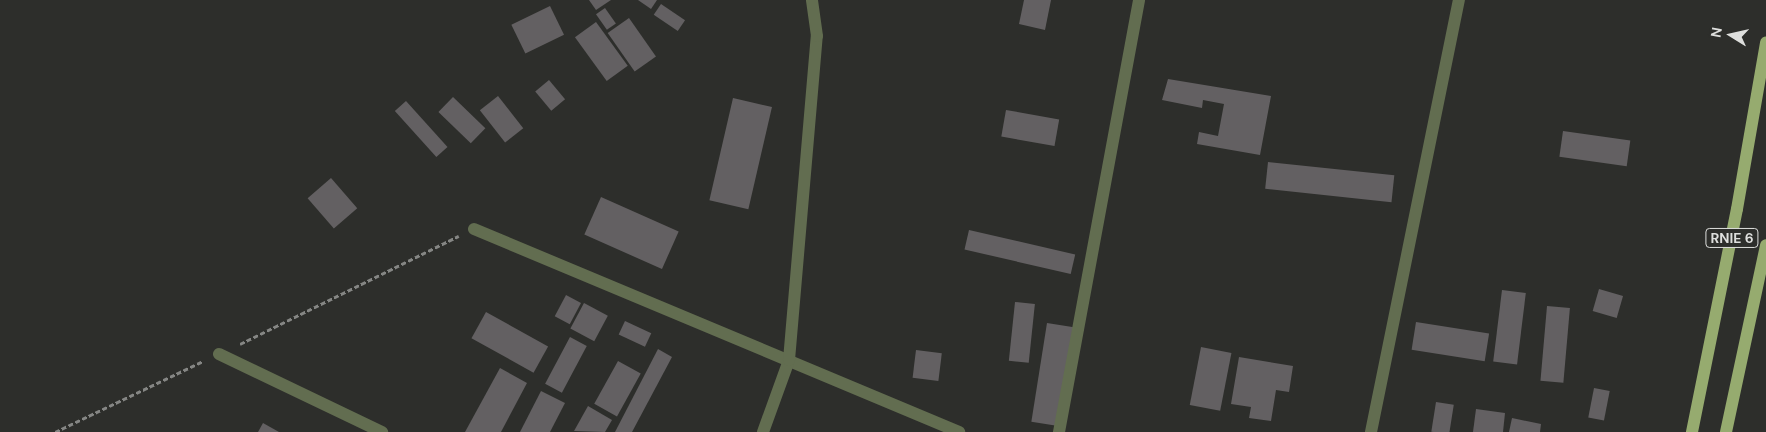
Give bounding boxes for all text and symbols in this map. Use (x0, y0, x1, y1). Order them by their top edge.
north arrow (1706, 10, 1756, 60)
text: N (1706, 26, 1726, 39)
road number: RNIE 6 (1704, 227, 1760, 250)

